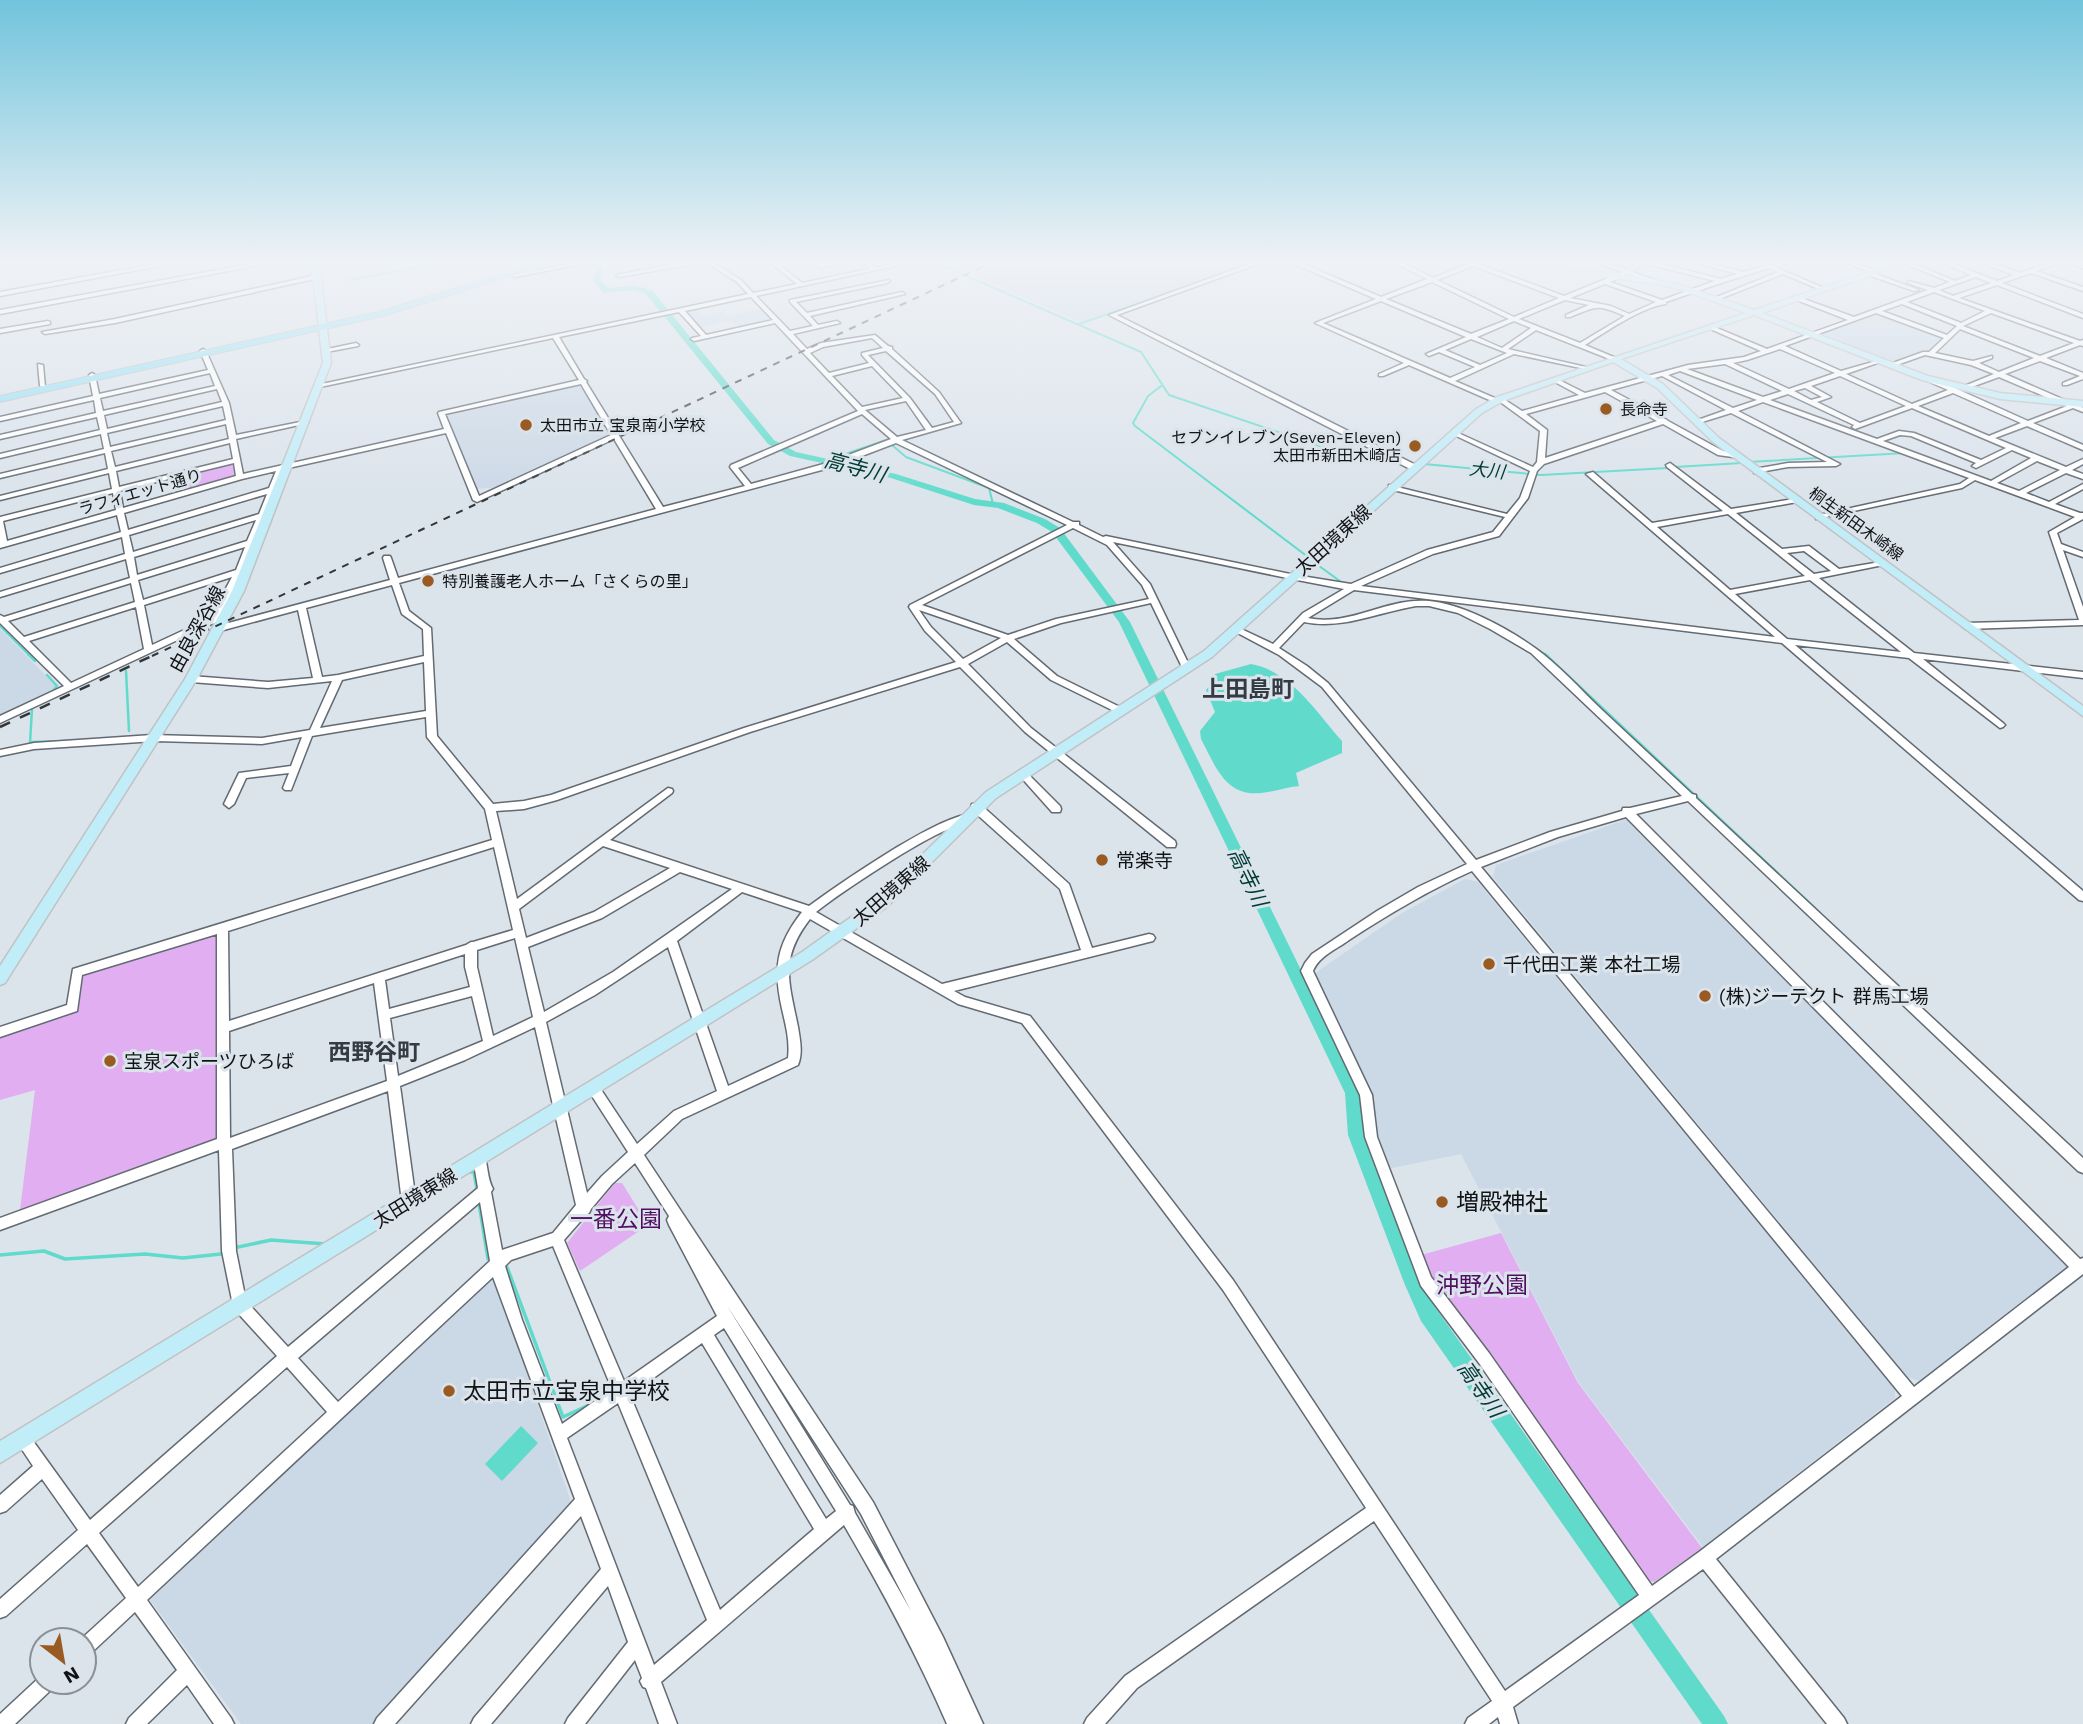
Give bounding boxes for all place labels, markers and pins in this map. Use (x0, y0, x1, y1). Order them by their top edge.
place label: 長命寺 (1620, 400, 1668, 419)
marker: 長命寺 (1598, 401, 1614, 417)
place label: 太田市立 宝泉南小学校 (540, 416, 705, 435)
marker: 太田市立 宝泉南小学校 (518, 417, 534, 433)
place label: セブンイレブン(Seven-Eleven) 太田市新田木崎店 (1171, 428, 1401, 465)
marker: セブンイレブン(Seven-Eleven) 太田市新田木崎店 (1407, 438, 1423, 454)
place label: 特別養護老人ホーム「さくらの里」 (442, 572, 698, 591)
marker: 特別養護老人ホーム「さくらの里」 (420, 573, 436, 589)
place label: 常楽寺 (1116, 849, 1173, 872)
marker: 常楽寺 (1094, 852, 1110, 868)
place label: 千代田工業 本社工場 (1503, 953, 1680, 976)
marker: 千代田工業 本社工場 (1481, 956, 1497, 972)
place label: (株)ジーテクト 群馬工場 (1719, 985, 1929, 1008)
marker: (株)ジーテクト 群馬工場 (1697, 988, 1713, 1004)
place label: 宝泉スポーツひろば (124, 1050, 295, 1073)
marker: 宝泉スポーツひろば (102, 1053, 118, 1069)
place label: 増殿神社 (1456, 1189, 1548, 1216)
marker: 増殿神社 (1434, 1194, 1450, 1210)
place label: 太田市立宝泉中学校 (463, 1378, 670, 1405)
marker: 太田市立宝泉中学校 (441, 1383, 457, 1399)

